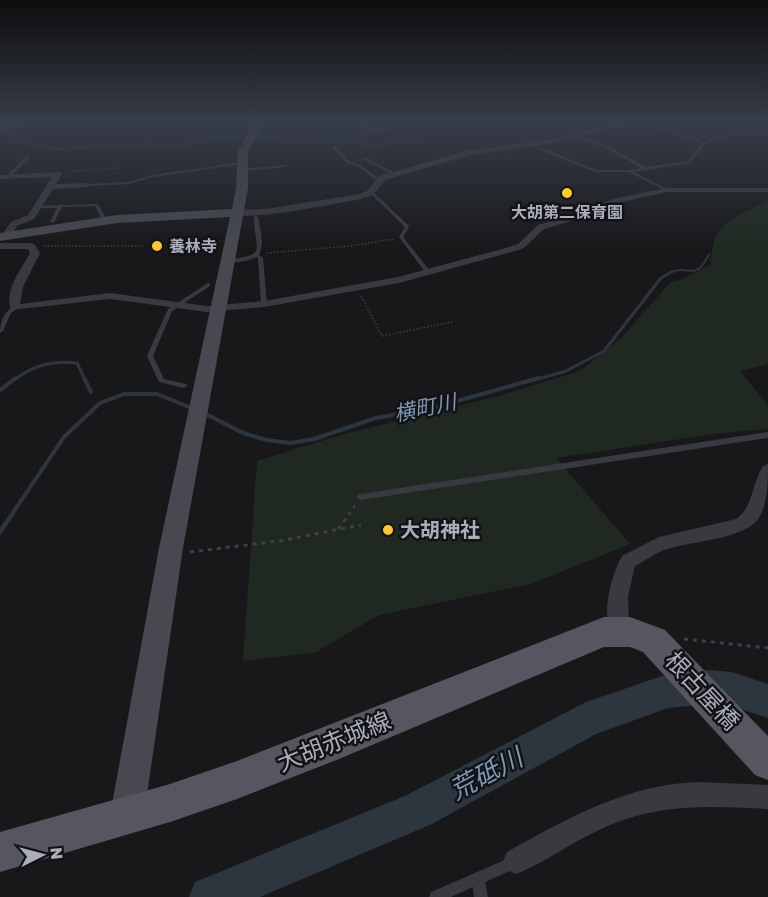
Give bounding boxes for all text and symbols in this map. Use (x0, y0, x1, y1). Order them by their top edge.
marker: 大胡第二保育園 (560, 186, 574, 200)
place label: 大胡第二保育園 (511, 202, 623, 222)
place label: 養林寺 (169, 236, 217, 256)
marker: 養林寺 (150, 239, 164, 253)
water label: 横町川 (391, 387, 460, 426)
place label: 大胡神社 (400, 517, 480, 541)
marker: 大胡神社 (381, 523, 395, 537)
street label: 根古屋橋 (660, 645, 746, 735)
street label: 大胡赤城線 (272, 705, 395, 777)
water label: 荒砥川 (444, 740, 530, 806)
north arrow (12, 825, 72, 885)
text: N (46, 846, 67, 861)

